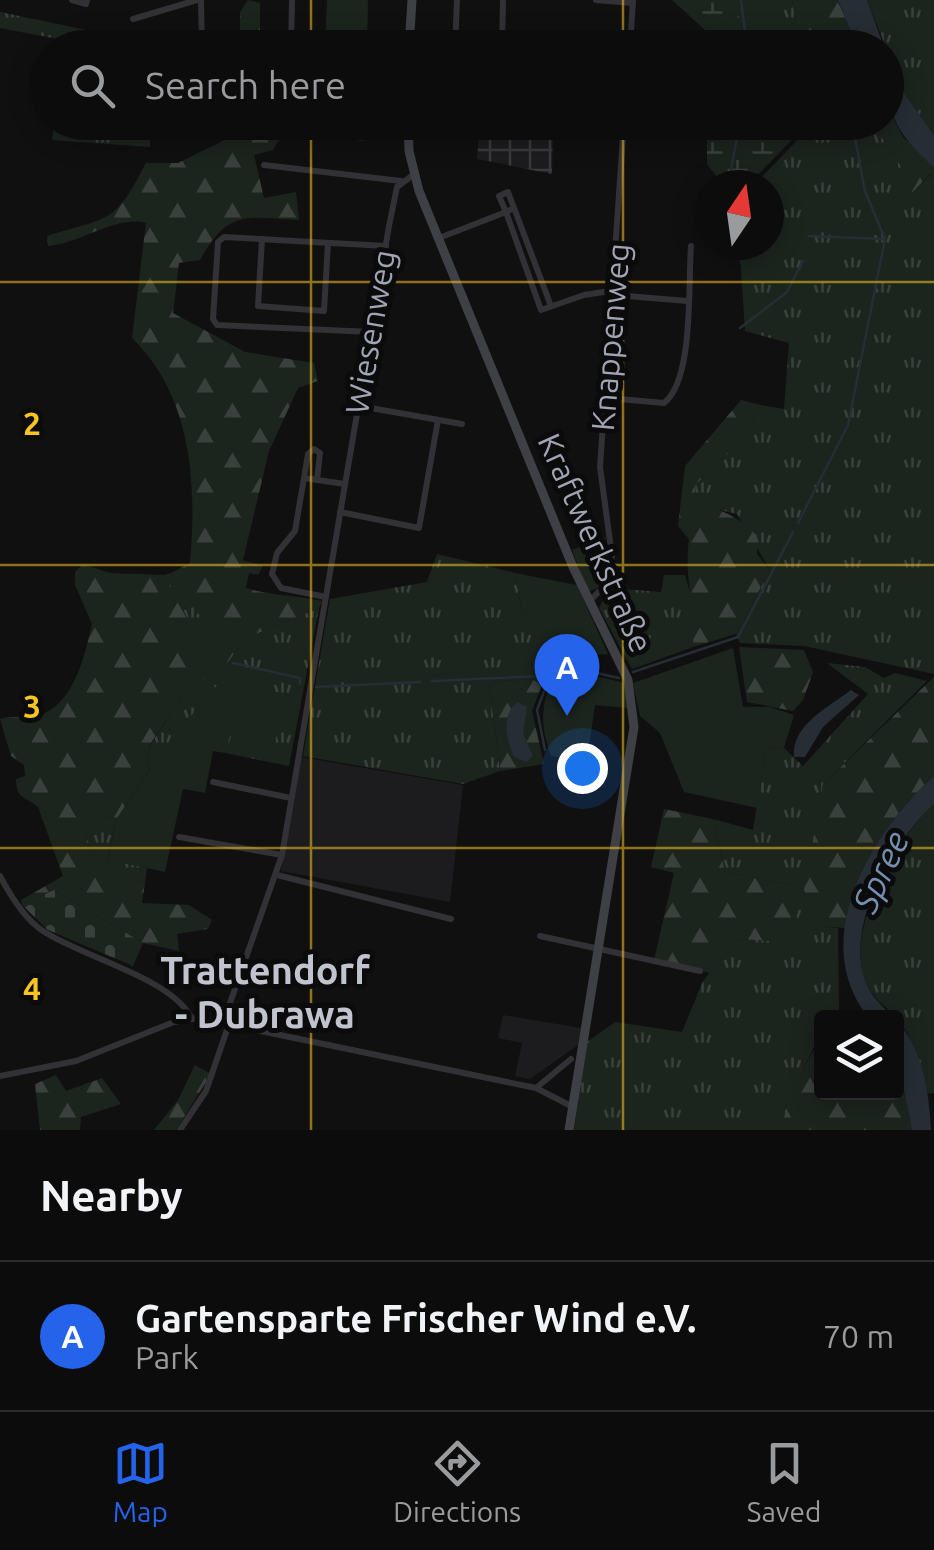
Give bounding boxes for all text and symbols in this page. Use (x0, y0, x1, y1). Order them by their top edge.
search box (30, 30, 904, 140)
icon: search (65, 58, 120, 113)
text: Search here (145, 64, 346, 106)
north arrow (694, 170, 784, 260)
street label: Knappenweg (584, 241, 636, 432)
street label: Wiesenweg (338, 247, 402, 417)
text: 2 (23, 405, 41, 441)
street label: Kraftwerkstraße (532, 428, 660, 658)
pin: A (534, 634, 600, 716)
text: 3 (23, 688, 41, 724)
your location (557, 743, 608, 794)
water label: Spree (844, 824, 916, 919)
district label: Trattendorf - Dubrawa (160, 949, 370, 1035)
text: 4 (23, 970, 41, 1006)
map controls (814, 1010, 904, 1100)
button: layers (814, 1010, 904, 1100)
text: Nearby (40, 1172, 183, 1219)
text: Gartensparte Frischer Wind e.V. (135, 1297, 696, 1339)
text: A (61, 1318, 84, 1354)
text: 70 m (823, 1318, 894, 1354)
text: Park (135, 1339, 199, 1375)
tab: Map (113, 1436, 168, 1527)
tab: Directions (393, 1436, 521, 1527)
tab: Saved (747, 1436, 821, 1527)

